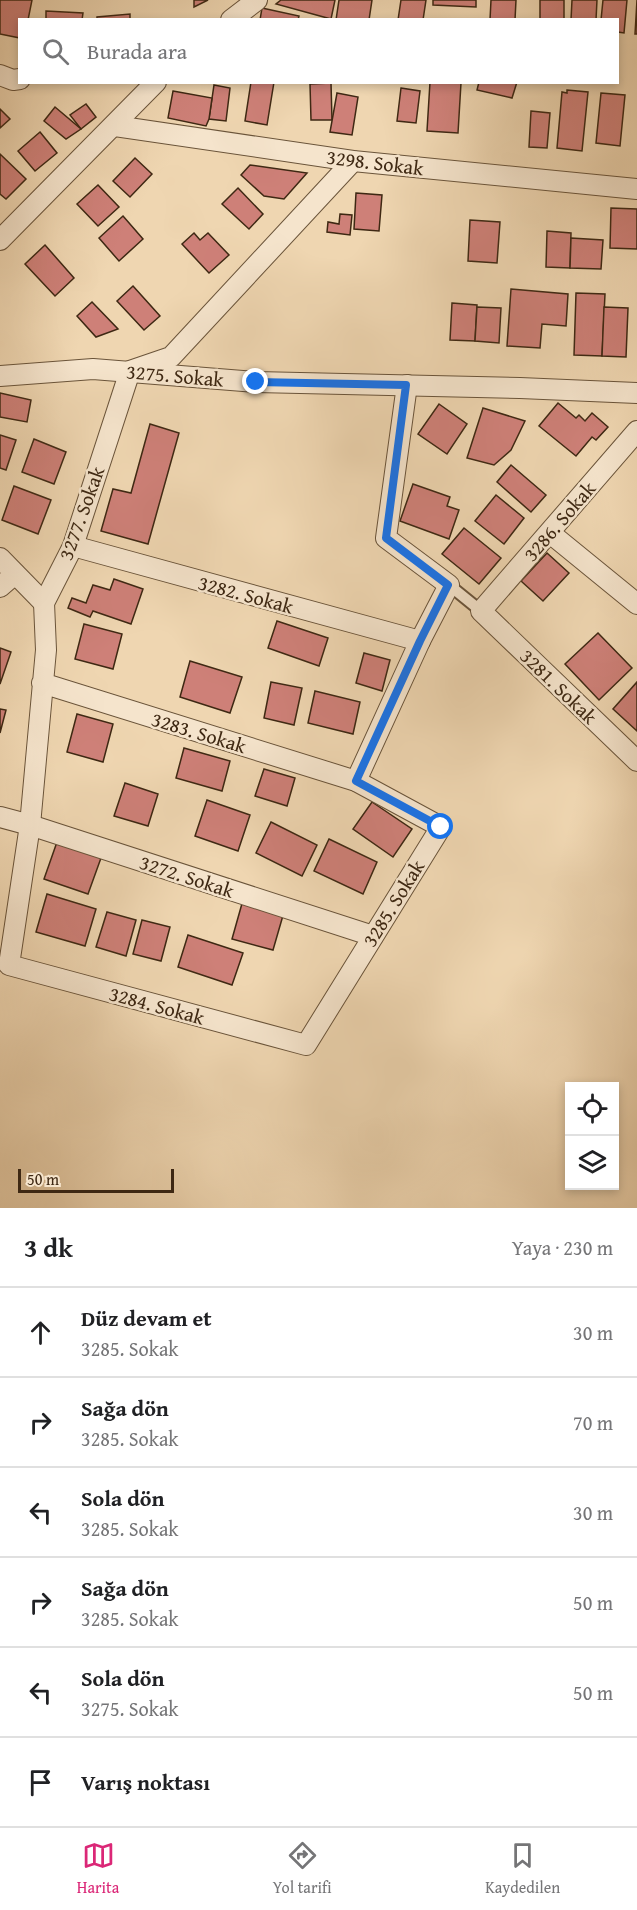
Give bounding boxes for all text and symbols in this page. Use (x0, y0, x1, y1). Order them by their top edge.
search box (18, 18, 619, 84)
icon: search (39, 35, 72, 68)
text: Burada ara (87, 35, 187, 67)
street label: 3298. Sokak (325, 142, 426, 182)
street label: 3275. Sokak (125, 356, 226, 394)
route end (242, 368, 268, 394)
street label: 3277. Sokak (51, 461, 112, 564)
street label: 3286. Sokak (516, 474, 602, 567)
street label: 3282. Sokak (195, 567, 298, 621)
street label: 3281. Sokak (514, 642, 605, 731)
street label: 3283. Sokak (148, 704, 251, 760)
route start (427, 813, 453, 839)
street label: 3272. Sokak (136, 847, 239, 905)
street label: 3285. Sokak (355, 853, 432, 952)
street label: 3284. Sokak (106, 978, 209, 1032)
map controls (565, 1082, 619, 1190)
button: locate (565, 1082, 619, 1136)
button: layers (565, 1136, 619, 1190)
scale bar (18, 1166, 174, 1194)
text: 50 m (27, 1167, 59, 1191)
text: 3 dk (24, 1228, 73, 1267)
text: Yaya · 230 m (512, 1233, 613, 1262)
text: Düz devam et (81, 1302, 212, 1334)
icon: ahead (24, 1316, 57, 1349)
text: 30 m (573, 1318, 613, 1347)
text: 3285. Sokak (81, 1334, 179, 1363)
text: Sağa dön (81, 1392, 169, 1424)
icon: right (24, 1406, 57, 1439)
text: 70 m (573, 1408, 613, 1437)
text: 3285. Sokak (81, 1424, 179, 1453)
text: Sola dön (81, 1482, 165, 1514)
icon: left (24, 1496, 57, 1529)
text: 30 m (573, 1498, 613, 1527)
text: 3285. Sokak (81, 1514, 179, 1543)
text: Sağa dön (81, 1572, 169, 1604)
icon: right (24, 1586, 57, 1619)
text: 50 m (573, 1588, 613, 1617)
text: 3285. Sokak (81, 1604, 179, 1633)
text: Sola dön (81, 1662, 165, 1694)
icon: left (24, 1676, 57, 1709)
text: 50 m (573, 1678, 613, 1707)
text: 3275. Sokak (81, 1694, 179, 1723)
icon: arrive (24, 1766, 57, 1799)
text: Varış noktası (81, 1766, 210, 1798)
tab: Harita (77, 1839, 119, 1899)
tab: Yol tarifi (273, 1839, 332, 1899)
tab: Kaydedilen (485, 1839, 560, 1899)

